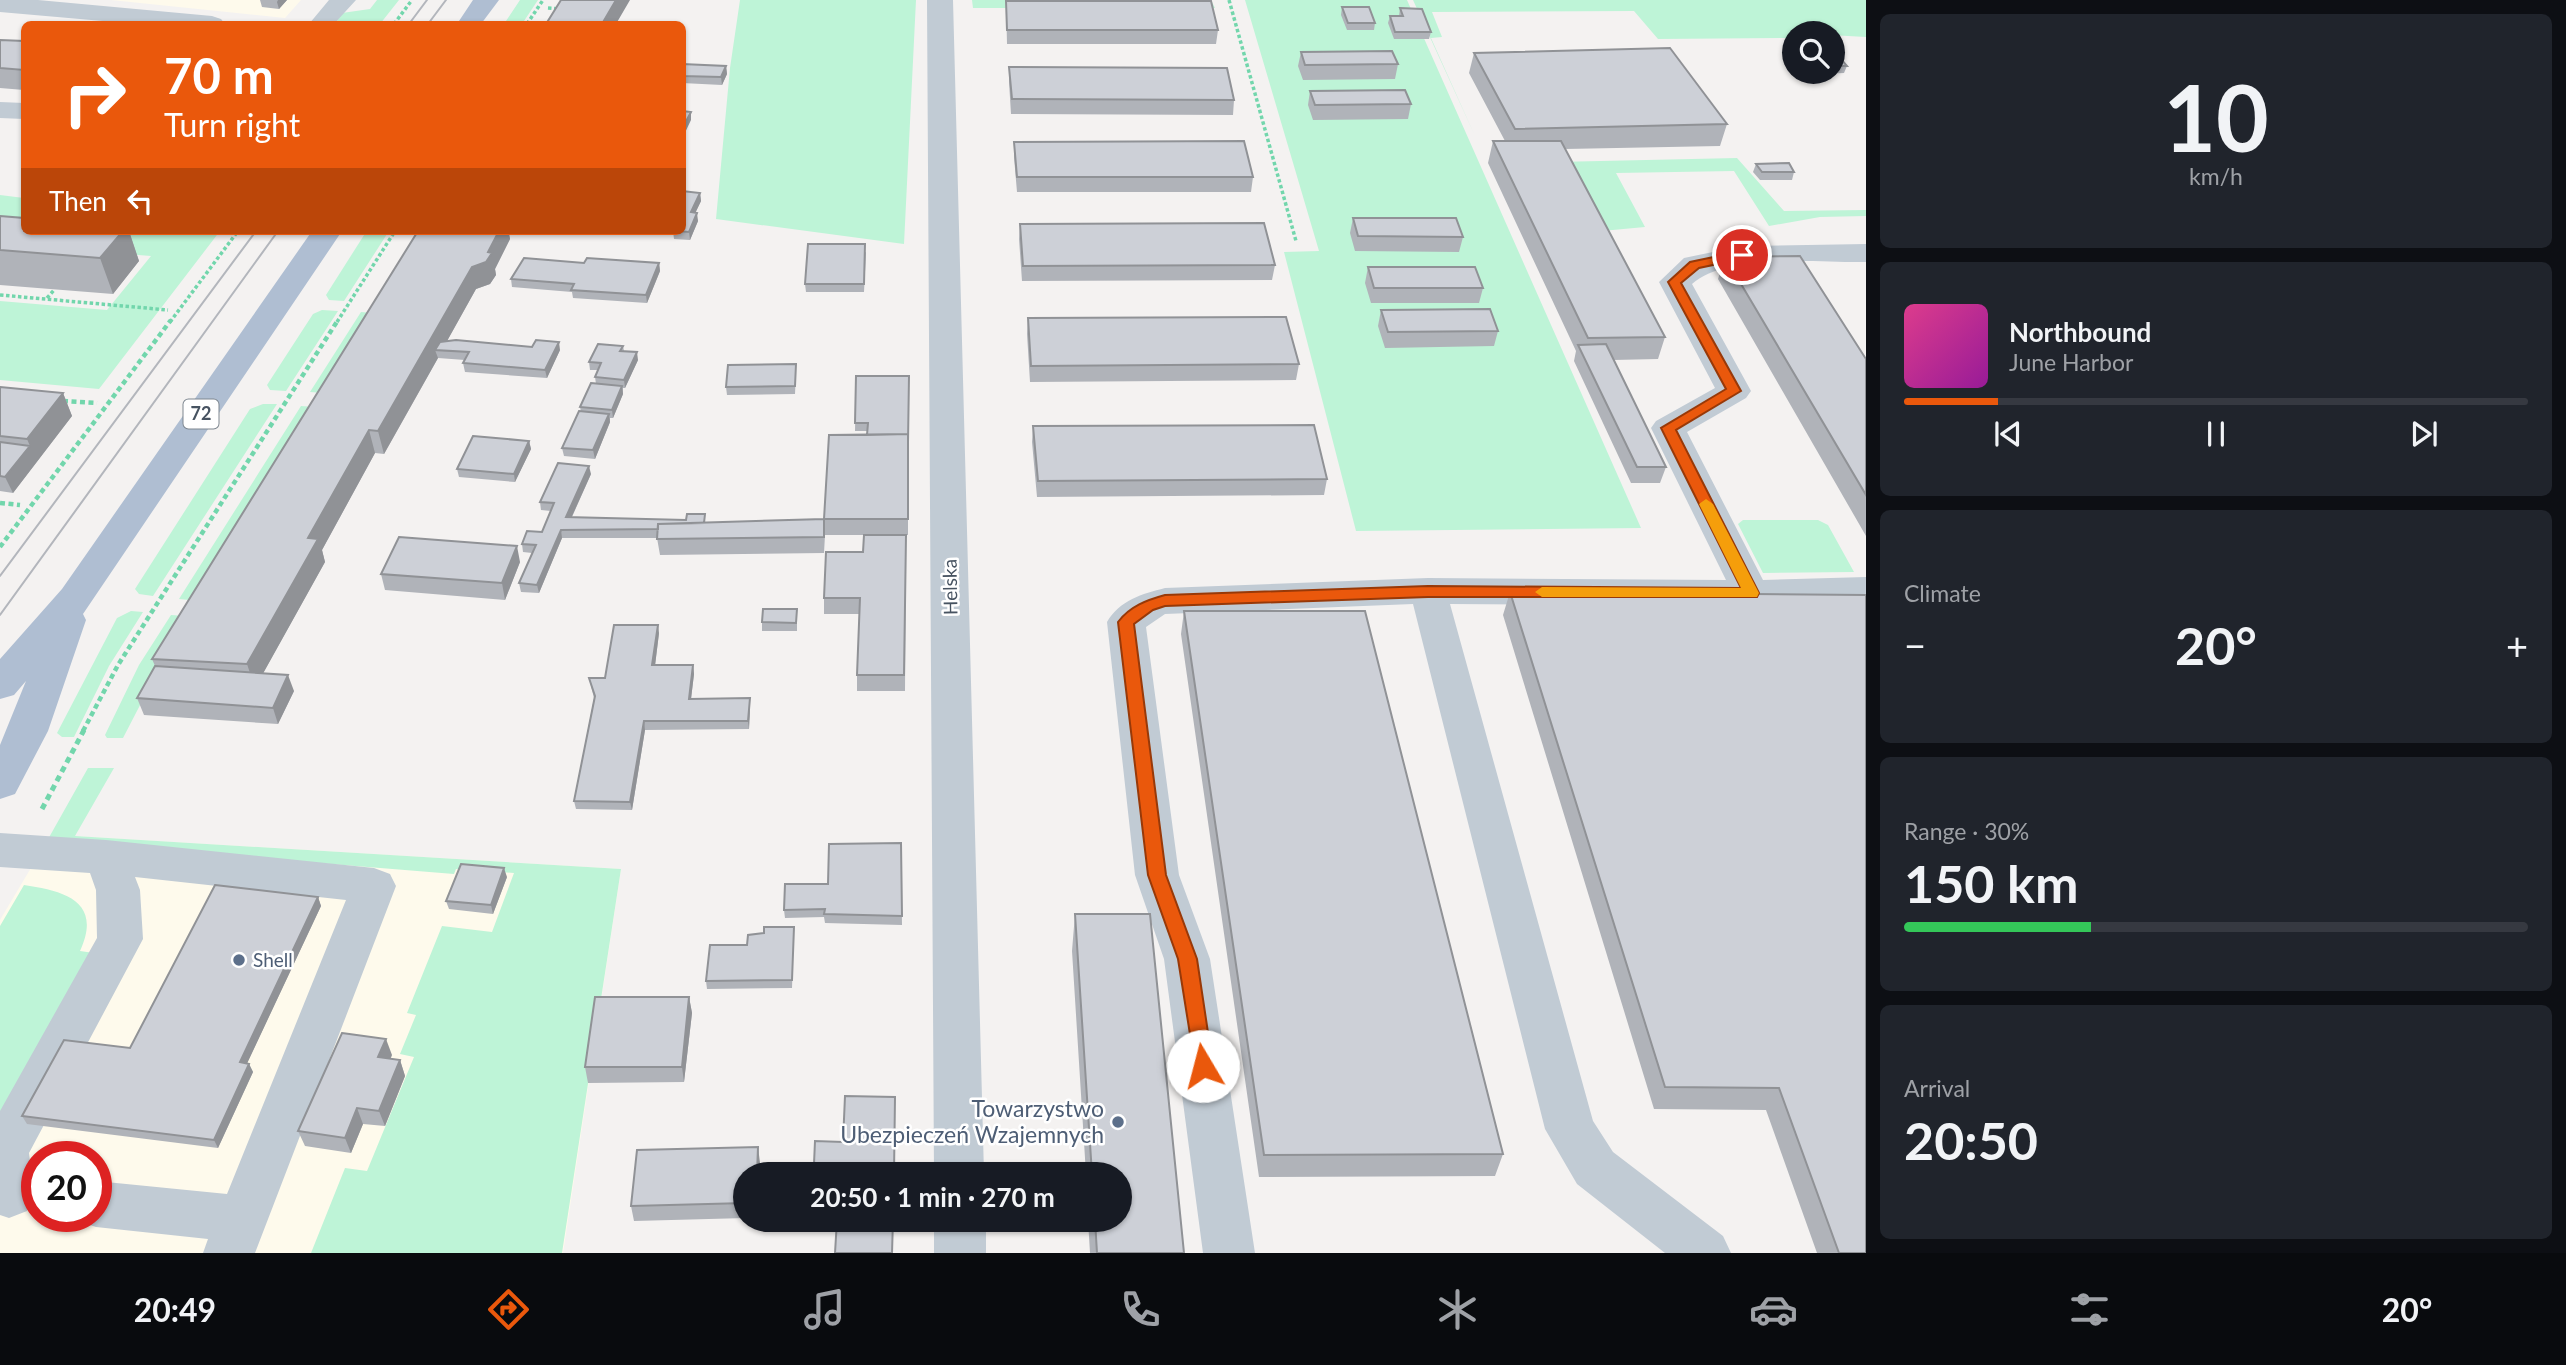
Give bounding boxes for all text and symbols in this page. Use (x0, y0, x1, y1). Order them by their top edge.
map controls (1782, 21, 1845, 84)
button: search (1782, 21, 1845, 84)
text: 70 m (164, 46, 274, 104)
icon: right (49, 49, 140, 140)
text: 10 (2163, 62, 2269, 171)
text: Turn right (164, 105, 300, 144)
text: km/h (2189, 162, 2243, 190)
icon: left (121, 182, 159, 220)
text: Then (49, 185, 107, 217)
pin (1712, 225, 1772, 285)
icon: arrive (1723, 236, 1761, 274)
text: Northbound (2009, 316, 2151, 348)
text: June Harbor (2009, 348, 2133, 376)
road number: 72 (184, 400, 218, 428)
icon: previous (1989, 415, 2027, 453)
icon: pause (2197, 415, 2235, 453)
icon: next (2405, 415, 2443, 453)
street label: Helska (938, 559, 961, 615)
text: Climate (1904, 579, 1981, 607)
text: 20° (2175, 614, 2257, 676)
text: − (1904, 622, 1926, 668)
text: + (2506, 622, 2528, 668)
text: Range · 30% (1904, 817, 2029, 845)
text: 150 km (1904, 852, 2078, 914)
place label: Shell (253, 948, 293, 971)
marker: Shell (231, 952, 247, 968)
position arrow (1166, 1029, 1240, 1103)
text: Arrival (1904, 1074, 1970, 1102)
place label: Towarzystwo Ubezpieczeń Wzajemnych (840, 1094, 1104, 1148)
text: 20:50 (1904, 1109, 2038, 1171)
marker: Towarzystwo Ubezpieczeń Wzajemnych (1110, 1114, 1126, 1130)
speed limit sign: 20 (21, 1141, 112, 1232)
text: 20:50 · 1 min · 270 m (810, 1181, 1055, 1213)
icon: directions (484, 1285, 533, 1334)
icon: music (800, 1285, 849, 1334)
icon: phone (1116, 1285, 1165, 1334)
icon: climate (1433, 1285, 1482, 1334)
icon: car (1749, 1285, 1798, 1334)
icon: filters (2065, 1285, 2114, 1334)
text: 20:49 (134, 1290, 216, 1329)
text: 20° (2382, 1290, 2432, 1329)

